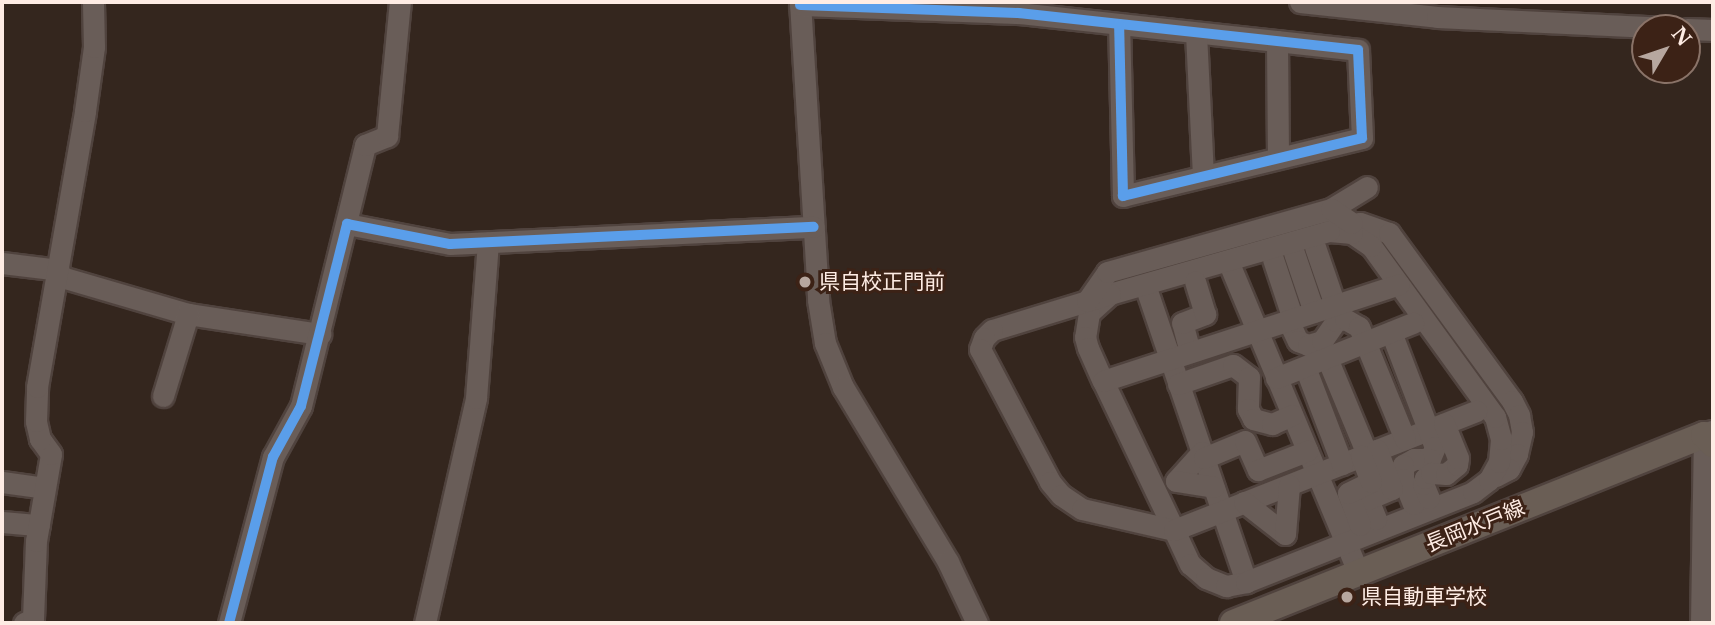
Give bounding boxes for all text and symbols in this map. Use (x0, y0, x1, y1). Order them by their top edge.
north arrow (1631, 14, 1701, 84)
text: N (1667, 23, 1696, 51)
place label: 県自校正門前 (819, 269, 945, 295)
marker: 県自校正門前 (797, 274, 813, 290)
street label: 長岡水戸線 (1422, 495, 1528, 557)
place label: 県自動車学校 (1361, 584, 1487, 610)
marker: 県自動車学校 (1339, 589, 1355, 605)

